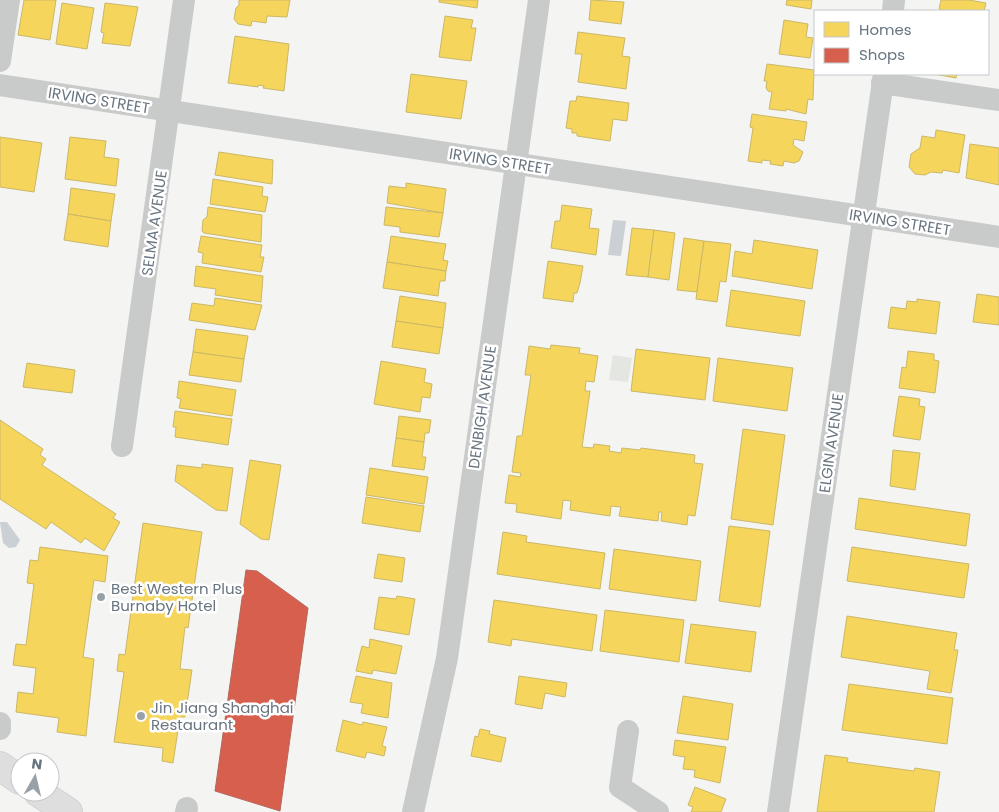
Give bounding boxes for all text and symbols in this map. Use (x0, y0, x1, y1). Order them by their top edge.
legend (814, 10, 989, 75)
text: Homes (859, 19, 912, 40)
text: Shops (859, 44, 905, 65)
street label: IRVING STREET (47, 82, 151, 118)
street label: IRVING STREET (448, 143, 552, 179)
street label: SELMA AVENUE (136, 169, 172, 277)
street label: IRVING STREET (848, 204, 952, 240)
street label: DENBIGH AVENUE (463, 344, 501, 470)
street label: ELGIN AVENUE (814, 392, 848, 494)
place label: Best Western Plus Burnaby Hotel (111, 578, 242, 616)
marker: Best Western Plus Burnaby Hotel (95, 591, 107, 603)
place label: Jin Jiang Shanghai Restaurant (151, 697, 294, 735)
marker: Jin Jiang Shanghai Restaurant (135, 710, 147, 722)
north arrow (10, 752, 60, 802)
text: N (30, 753, 43, 775)

